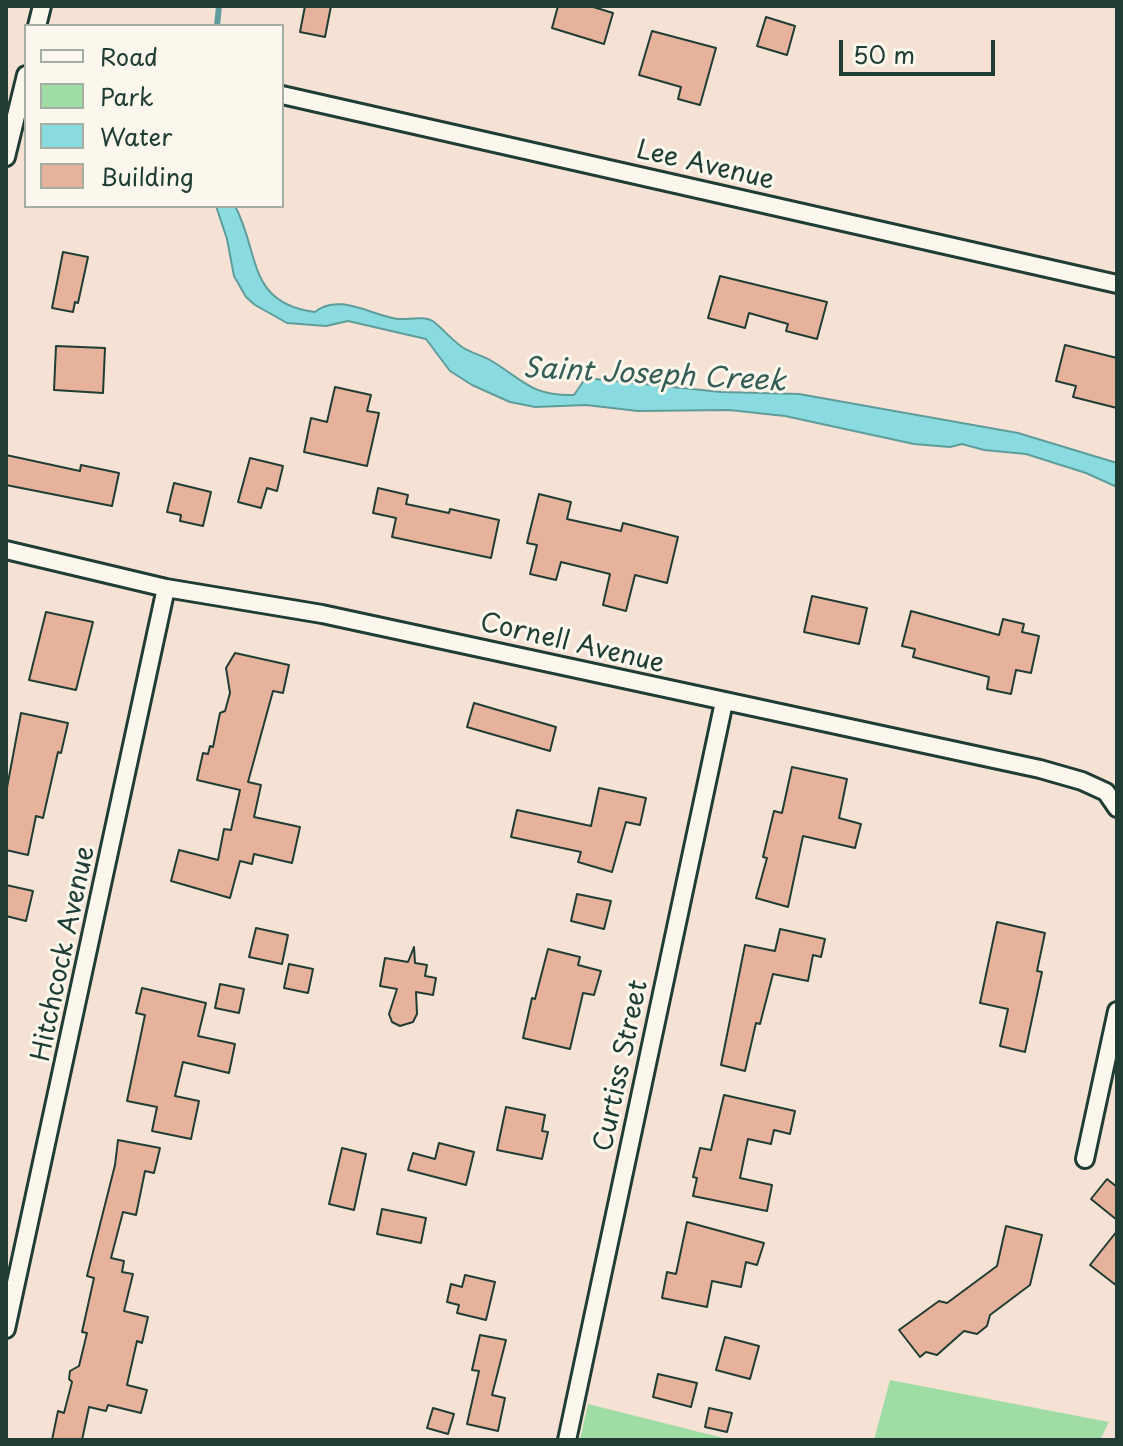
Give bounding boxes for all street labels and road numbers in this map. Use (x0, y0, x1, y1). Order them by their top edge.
street label: Lee Avenue (633, 135, 777, 197)
street label: Cornell Avenue (477, 608, 667, 680)
street label: Hitchcock Avenue (26, 843, 102, 1065)
street label: Curtiss Street (589, 977, 655, 1155)

